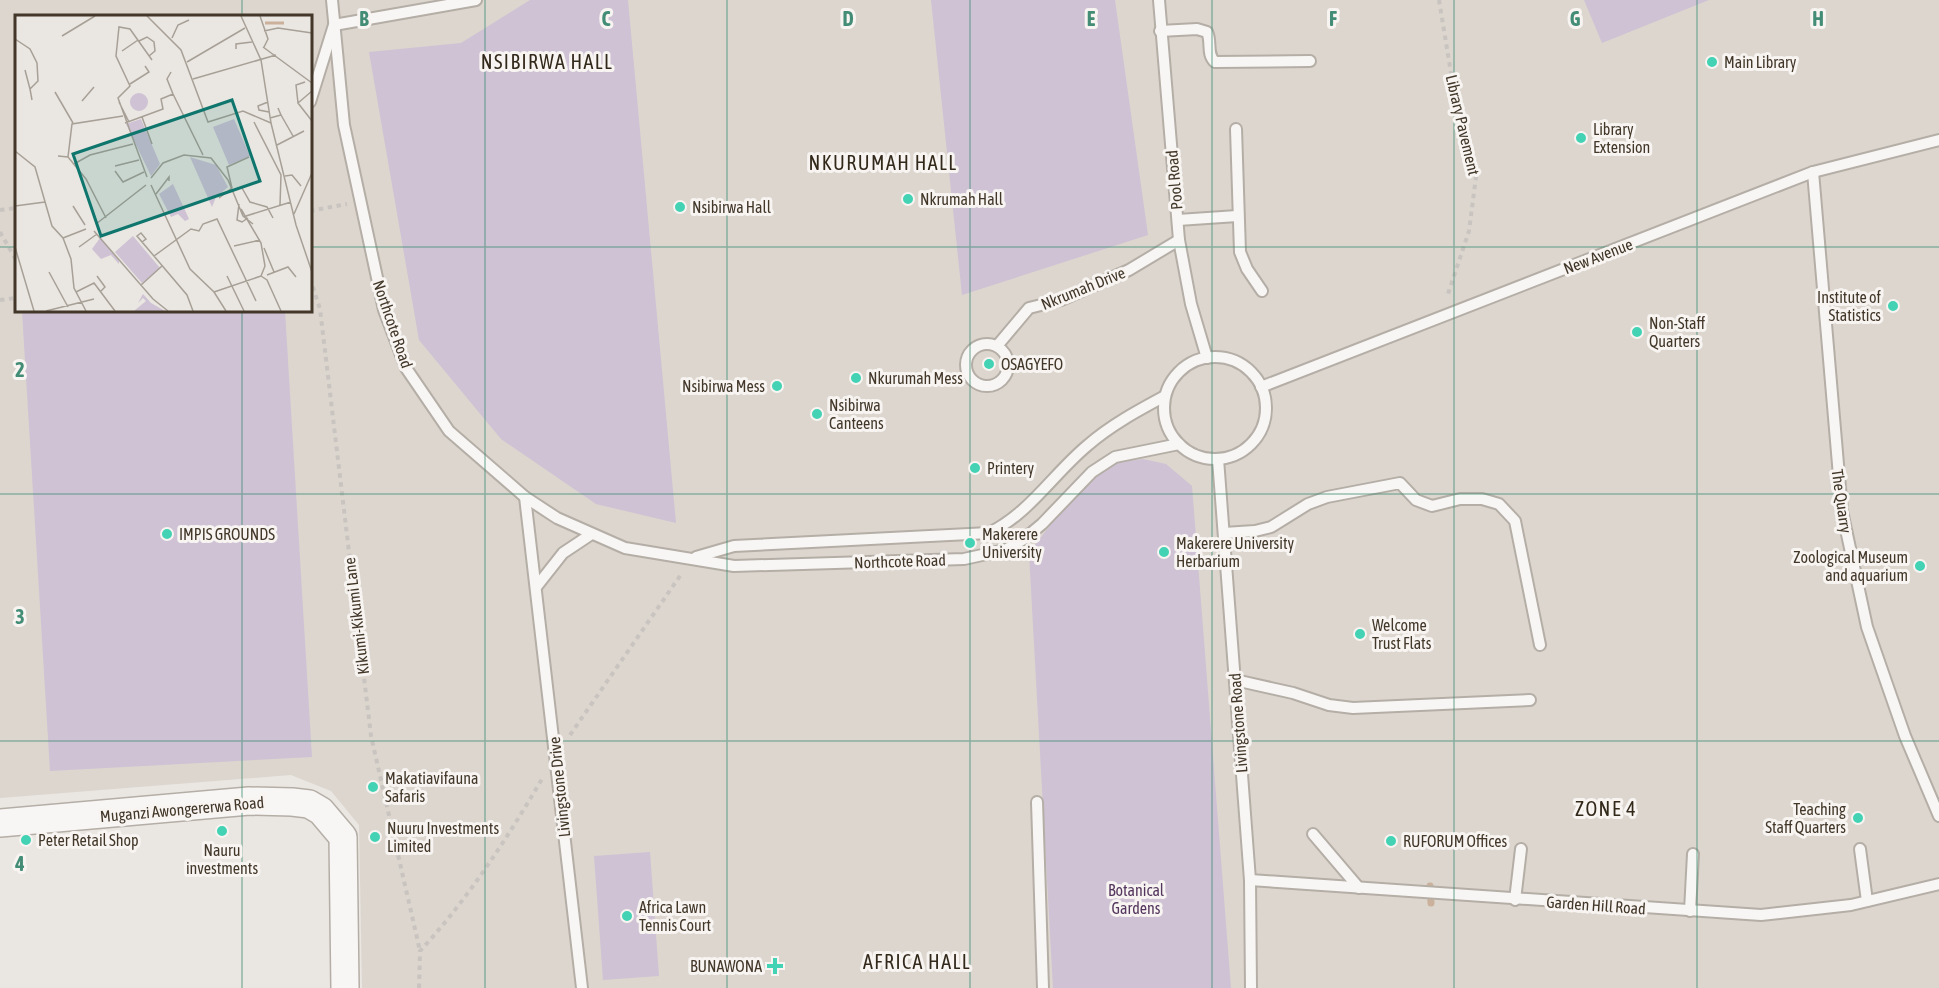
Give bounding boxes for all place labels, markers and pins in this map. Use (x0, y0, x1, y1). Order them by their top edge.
place label: Main Library (1724, 53, 1797, 72)
marker: Main Library (1705, 55, 1719, 69)
place label: Library Extension (1593, 120, 1650, 156)
marker: Library Extension (1574, 131, 1588, 145)
place label: Nkrumah Hall (920, 190, 1004, 208)
marker: Nkrumah Hall (901, 192, 915, 206)
place label: Nsibirwa Hall (692, 198, 772, 216)
marker: Nsibirwa Hall (673, 200, 687, 214)
place label: Institute of Statistics (1817, 288, 1882, 324)
marker: Institute of Statistics (1886, 299, 1900, 313)
place label: Non-Staff Quarters (1649, 314, 1705, 350)
marker: Non-Staff Quarters (1630, 325, 1644, 339)
place label: OSAGYEFO (1001, 355, 1063, 373)
marker: OSAGYEFO (982, 357, 996, 371)
place label: Nkurumah Mess (868, 369, 963, 387)
marker: Nkurumah Mess (849, 371, 863, 385)
place label: Nsibirwa Mess (682, 377, 765, 395)
marker: Nsibirwa Mess (770, 379, 784, 393)
place label: Nsibirwa Canteens (829, 396, 884, 432)
marker: Nsibirwa Canteens (810, 407, 824, 421)
place label: Printery (987, 459, 1034, 478)
marker: Printery (968, 461, 982, 475)
place label: IMPIS GROUNDS (179, 525, 275, 543)
place label: Makerere University (982, 525, 1042, 562)
marker: IMPIS GROUNDS (160, 527, 174, 541)
place label: Makerere University Herbarium (1176, 534, 1295, 570)
marker: Makerere University (963, 536, 977, 550)
marker: Makerere University Herbarium (1157, 545, 1171, 559)
place label: Zoological Museum and aquarium (1793, 548, 1908, 585)
marker: Zoological Museum and aquarium (1913, 559, 1927, 573)
place label: Welcome Trust Flats (1372, 616, 1432, 652)
marker: Welcome Trust Flats (1353, 627, 1367, 641)
place label: Makatiavifauna Safaris (385, 769, 478, 805)
marker: Makatiavifauna Safaris (366, 780, 380, 794)
place label: Teaching Staff Quarters (1765, 800, 1846, 836)
marker: Teaching Staff Quarters (1851, 811, 1865, 825)
place label: Nuuru Investments Limited (387, 819, 499, 855)
marker: Nauru investments (215, 824, 229, 838)
marker: Nuuru Investments Limited (368, 830, 382, 844)
place label: Peter Retail Shop (38, 831, 139, 850)
place label: RUFORUM Offices (1403, 832, 1507, 850)
marker: Peter Retail Shop (19, 833, 33, 847)
marker: RUFORUM Offices (1384, 834, 1398, 848)
place label: Nauru investments (186, 841, 258, 877)
place label: Africa Lawn Tennis Court (639, 898, 711, 934)
marker: Africa Lawn Tennis Court (620, 909, 634, 923)
place label: BUNAWONA (690, 957, 762, 975)
marker: BUNAWONA (766, 957, 784, 975)

